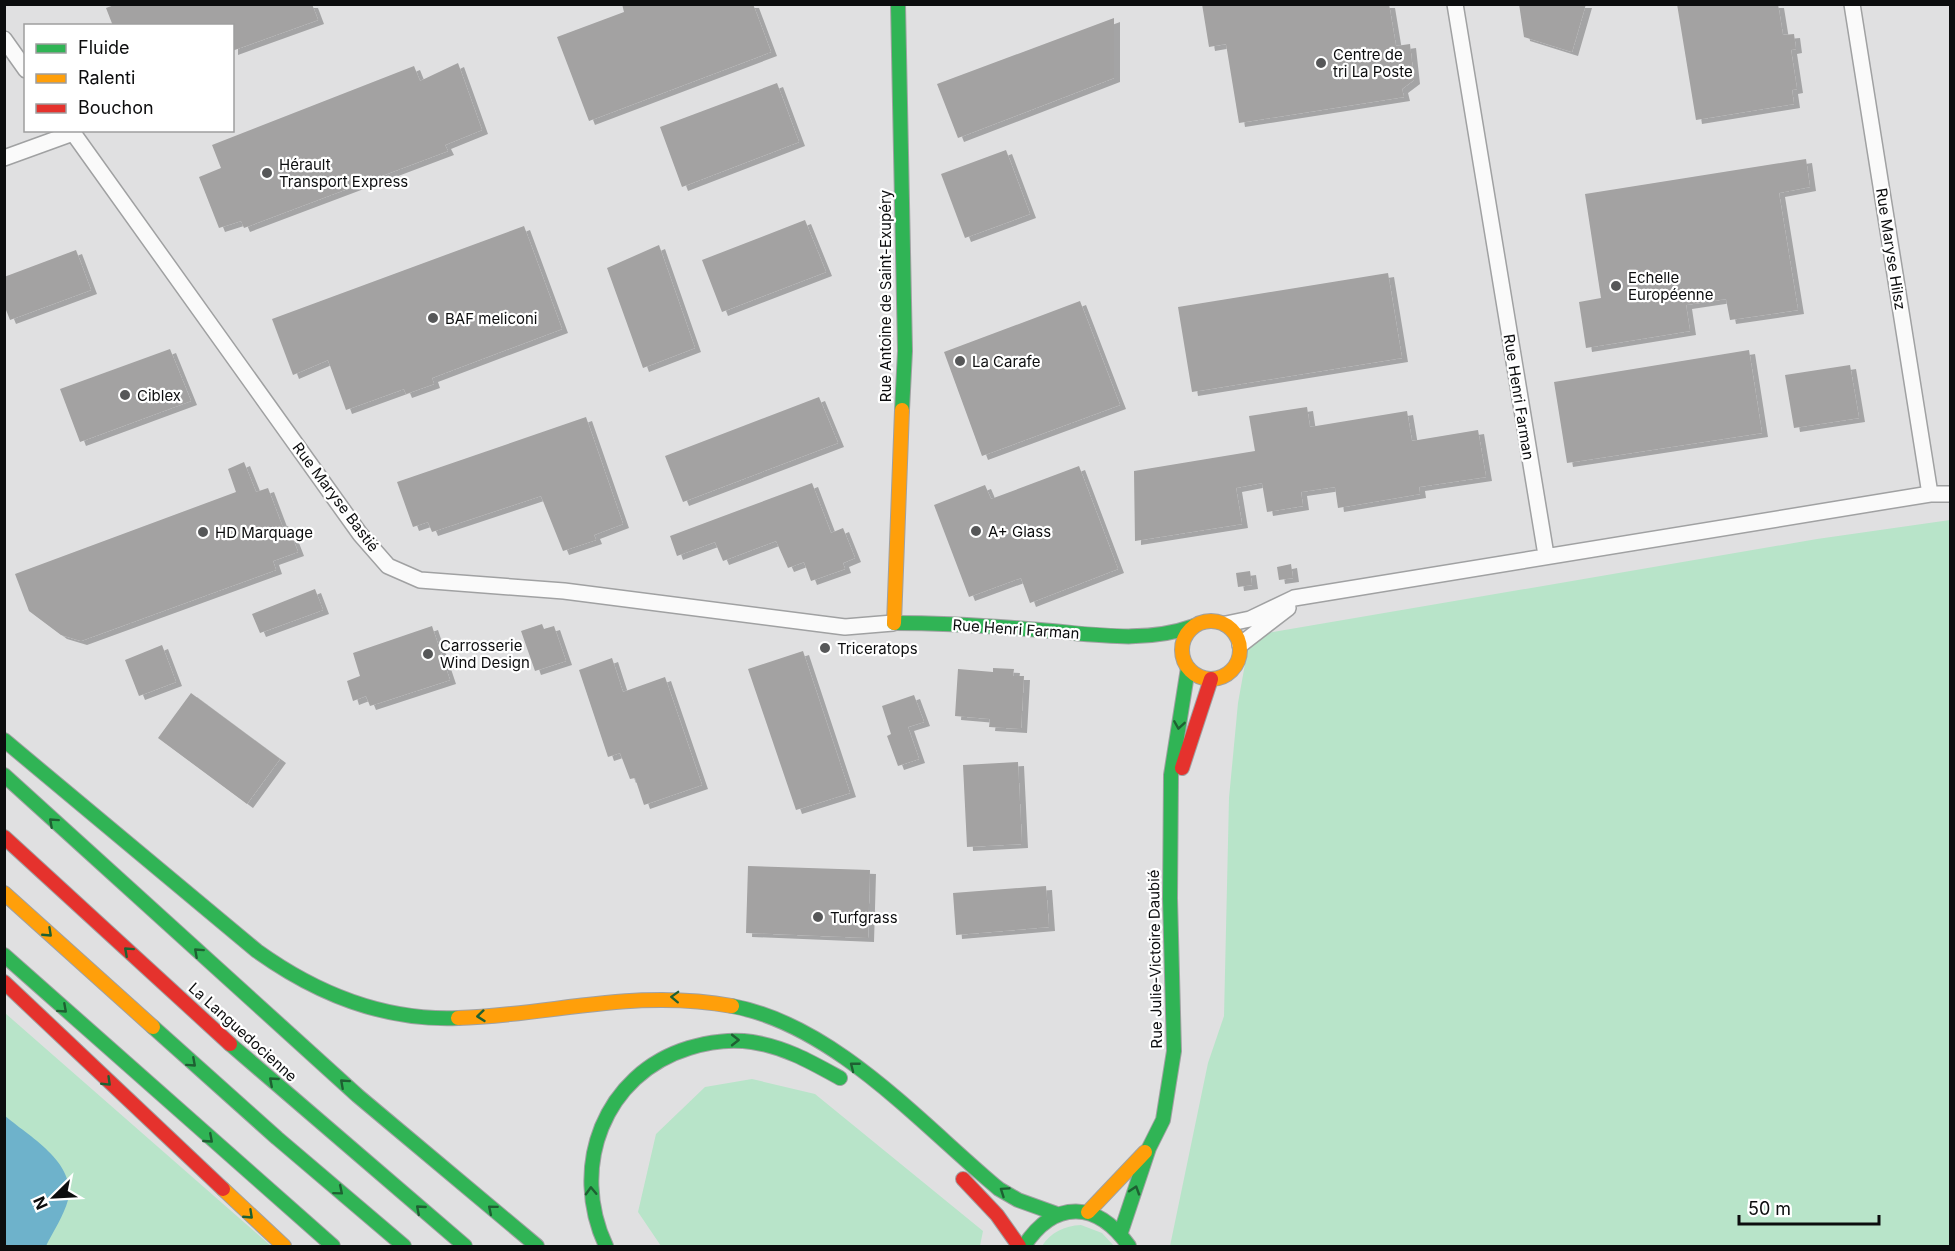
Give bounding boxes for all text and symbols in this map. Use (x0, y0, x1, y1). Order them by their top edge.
legend (24, 24, 234, 132)
text: Fluide (78, 37, 130, 58)
place label: Centre de tri La Poste (1333, 45, 1413, 81)
marker: Centre de tri La Poste (1314, 56, 1328, 70)
text: Ralenti (78, 67, 135, 88)
text: Bouchon (78, 97, 154, 118)
place label: Hérault Transport Express (279, 155, 408, 191)
marker: Hérault Transport Express (260, 166, 274, 180)
street label: Rue Maryse Hilsz (1872, 187, 1910, 311)
street label: Rue Antoine de Saint-Exupéry (876, 189, 895, 402)
place label: Echelle Européenne (1628, 268, 1713, 304)
marker: Echelle Européenne (1609, 279, 1623, 293)
place label: BAF meliconi (445, 309, 537, 328)
marker: BAF meliconi (426, 311, 440, 325)
street label: Rue Henri Farman (1500, 333, 1538, 461)
place label: La Carafe (972, 352, 1040, 371)
marker: La Carafe (953, 354, 967, 368)
place label: Ciblex (137, 386, 181, 405)
marker: Ciblex (118, 388, 132, 402)
street label: Rue Maryse Bastié (289, 439, 383, 555)
place label: A+ Glass (988, 522, 1051, 541)
place label: HD Marquage (215, 523, 313, 542)
marker: A+ Glass (969, 524, 983, 538)
marker: HD Marquage (196, 525, 210, 539)
street label: Rue Henri Farman (952, 615, 1080, 643)
place label: Carrosserie Wind Design (440, 636, 530, 672)
place label: Triceratops (837, 639, 918, 658)
marker: Triceratops (818, 641, 832, 655)
marker: Carrosserie Wind Design (421, 647, 435, 661)
one-way arrow (1173, 721, 1185, 730)
one-way arrow (50, 818, 60, 829)
street label: Rue Julie-Victoire Daubié (1144, 869, 1166, 1049)
place label: Turfgrass (830, 908, 898, 927)
marker: Turfgrass (811, 910, 825, 924)
one-way arrow (40, 925, 51, 936)
one-way arrow (124, 947, 134, 958)
one-way arrow (195, 948, 205, 959)
street label: La Languedocienne (185, 978, 301, 1086)
one-way arrow (671, 991, 680, 1004)
one-way arrow (56, 1002, 67, 1013)
one-way arrow (477, 1009, 486, 1022)
one-way arrow (731, 1034, 740, 1046)
one-way arrow (186, 1056, 196, 1067)
one-way arrow (850, 1062, 861, 1073)
one-way arrow (99, 1074, 110, 1085)
one-way arrow (269, 1077, 280, 1088)
one-way arrow (340, 1079, 350, 1090)
one-way arrow (202, 1132, 212, 1143)
north arrow (24, 1167, 84, 1227)
one-way arrow (332, 1184, 343, 1195)
one-way arrow (1128, 1185, 1141, 1196)
one-way arrow (585, 1186, 597, 1195)
one-way arrow (999, 1187, 1010, 1198)
scale bar (1739, 1188, 1878, 1226)
text: N (29, 1193, 52, 1213)
text: 50 m (1748, 1198, 1791, 1219)
one-way arrow (416, 1205, 427, 1216)
one-way arrow (488, 1205, 499, 1216)
one-way arrow (243, 1208, 253, 1219)

